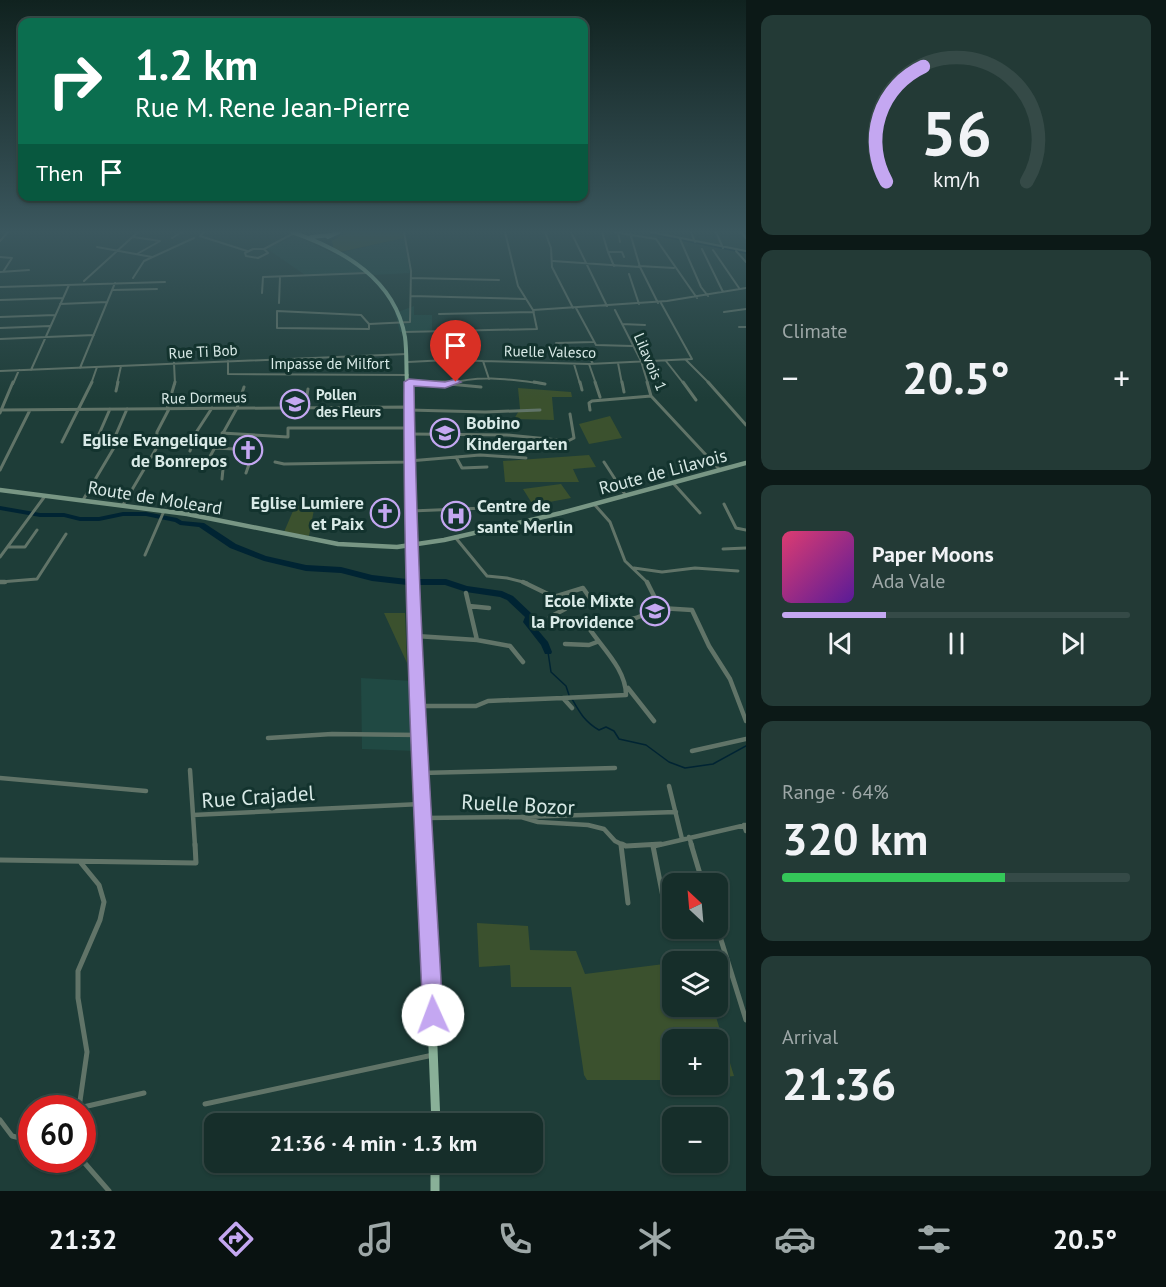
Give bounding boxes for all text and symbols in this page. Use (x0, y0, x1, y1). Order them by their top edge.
text: 1.2 km (135, 37, 258, 92)
icon: right (36, 42, 114, 120)
text: Rue M. Rene Jean-Pierre (135, 90, 410, 124)
text: 56 (921, 92, 991, 173)
icon: arrive (95, 156, 128, 189)
text: Then (36, 159, 83, 187)
text: km/h (932, 165, 979, 193)
text: Climate (782, 318, 848, 344)
pin (430, 320, 481, 382)
icon: arrive (439, 329, 472, 362)
street label: Lilavois 1 (630, 330, 671, 394)
street label: Rue Ti Bob (168, 340, 238, 363)
street label: Ruelle Valesco (504, 341, 596, 362)
text: 20.5° (902, 348, 1010, 406)
street label: Impasse de Milfort (270, 354, 390, 373)
text: − (782, 356, 799, 399)
text: + (1113, 356, 1130, 399)
place label: Pollen des Fleurs (316, 385, 381, 421)
street label: Rue Dormeus (161, 387, 247, 408)
school or university icon: Pollen des Fleurs (279, 388, 311, 420)
place label: Bobino Kindergarten (466, 411, 568, 455)
school or university icon: Bobino Kindergarten (429, 417, 461, 449)
place label: Eglise Evangelique de Bonrepos (82, 428, 227, 472)
church icon: Eglise Evangelique de Bonrepos (232, 434, 264, 466)
street label: Route de Lilavois (596, 443, 729, 500)
street label: Route de Moleard (86, 476, 224, 519)
place label: Eglise Lumiere et Paix (251, 491, 365, 535)
place label: Centre de sante Merlin (477, 494, 573, 538)
church icon: Eglise Lumiere et Paix (369, 497, 401, 529)
hospital icon: Centre de sante Merlin (440, 500, 472, 532)
text: Paper Moons (872, 540, 994, 568)
text: Ada Vale (872, 568, 945, 594)
place label: Ecole Mixte la Providence (531, 589, 634, 633)
school or university icon: Ecole Mixte la Providence (639, 595, 671, 627)
icon: previous (824, 627, 857, 660)
icon: pause (940, 627, 973, 660)
icon: next (1056, 627, 1089, 660)
street label: Rue Crajadel (201, 779, 315, 814)
text: Range · 64% (782, 779, 889, 805)
street label: Ruelle Bozor (461, 788, 575, 821)
text: 320 km (782, 809, 928, 867)
north arrow (662, 873, 728, 939)
map controls (662, 873, 728, 1173)
button: layers (662, 951, 728, 1017)
position arrow (401, 983, 465, 1047)
text: Arrival (782, 1024, 838, 1050)
button: + (662, 1029, 728, 1095)
text: 21:36 (782, 1054, 896, 1112)
speed limit sign: 60 (18, 1095, 96, 1173)
button: − (662, 1107, 728, 1173)
text: 21:36 · 4 min · 1.3 km (270, 1129, 477, 1157)
icon: directions (215, 1218, 257, 1260)
icon: music (355, 1218, 397, 1260)
icon: phone (494, 1218, 536, 1260)
icon: climate (634, 1218, 676, 1260)
icon: car (774, 1218, 816, 1260)
icon: filters (913, 1218, 955, 1260)
text: 21:32 (49, 1222, 117, 1256)
text: 20.5° (1053, 1222, 1117, 1256)

